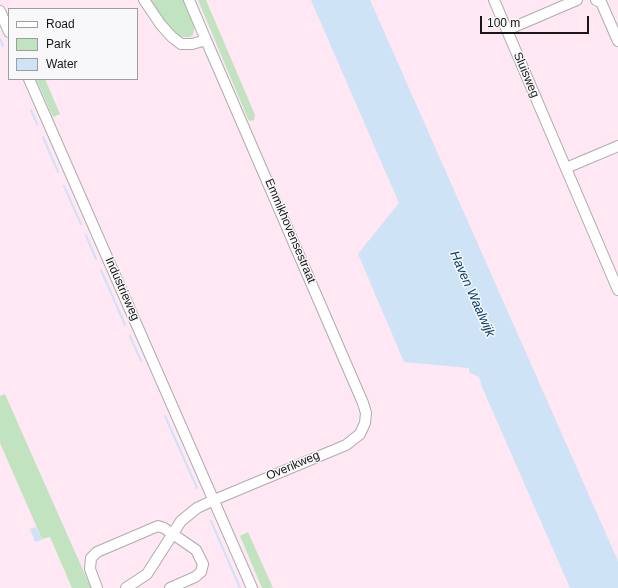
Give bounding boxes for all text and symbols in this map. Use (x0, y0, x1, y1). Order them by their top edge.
legend (8, 8, 138, 80)
scale bar (482, 8, 591, 34)
text: 100 m (487, 16, 520, 30)
text: Road (46, 17, 75, 31)
text: Park (46, 37, 71, 51)
street label: Sluisweg (510, 50, 542, 100)
text: Water (46, 57, 78, 71)
street label: Emmikhovensestraat (261, 177, 319, 285)
water label: Haven Waalwijk (446, 249, 498, 339)
street label: Industrieweg (102, 255, 142, 323)
street label: Overikweg (264, 448, 322, 484)

